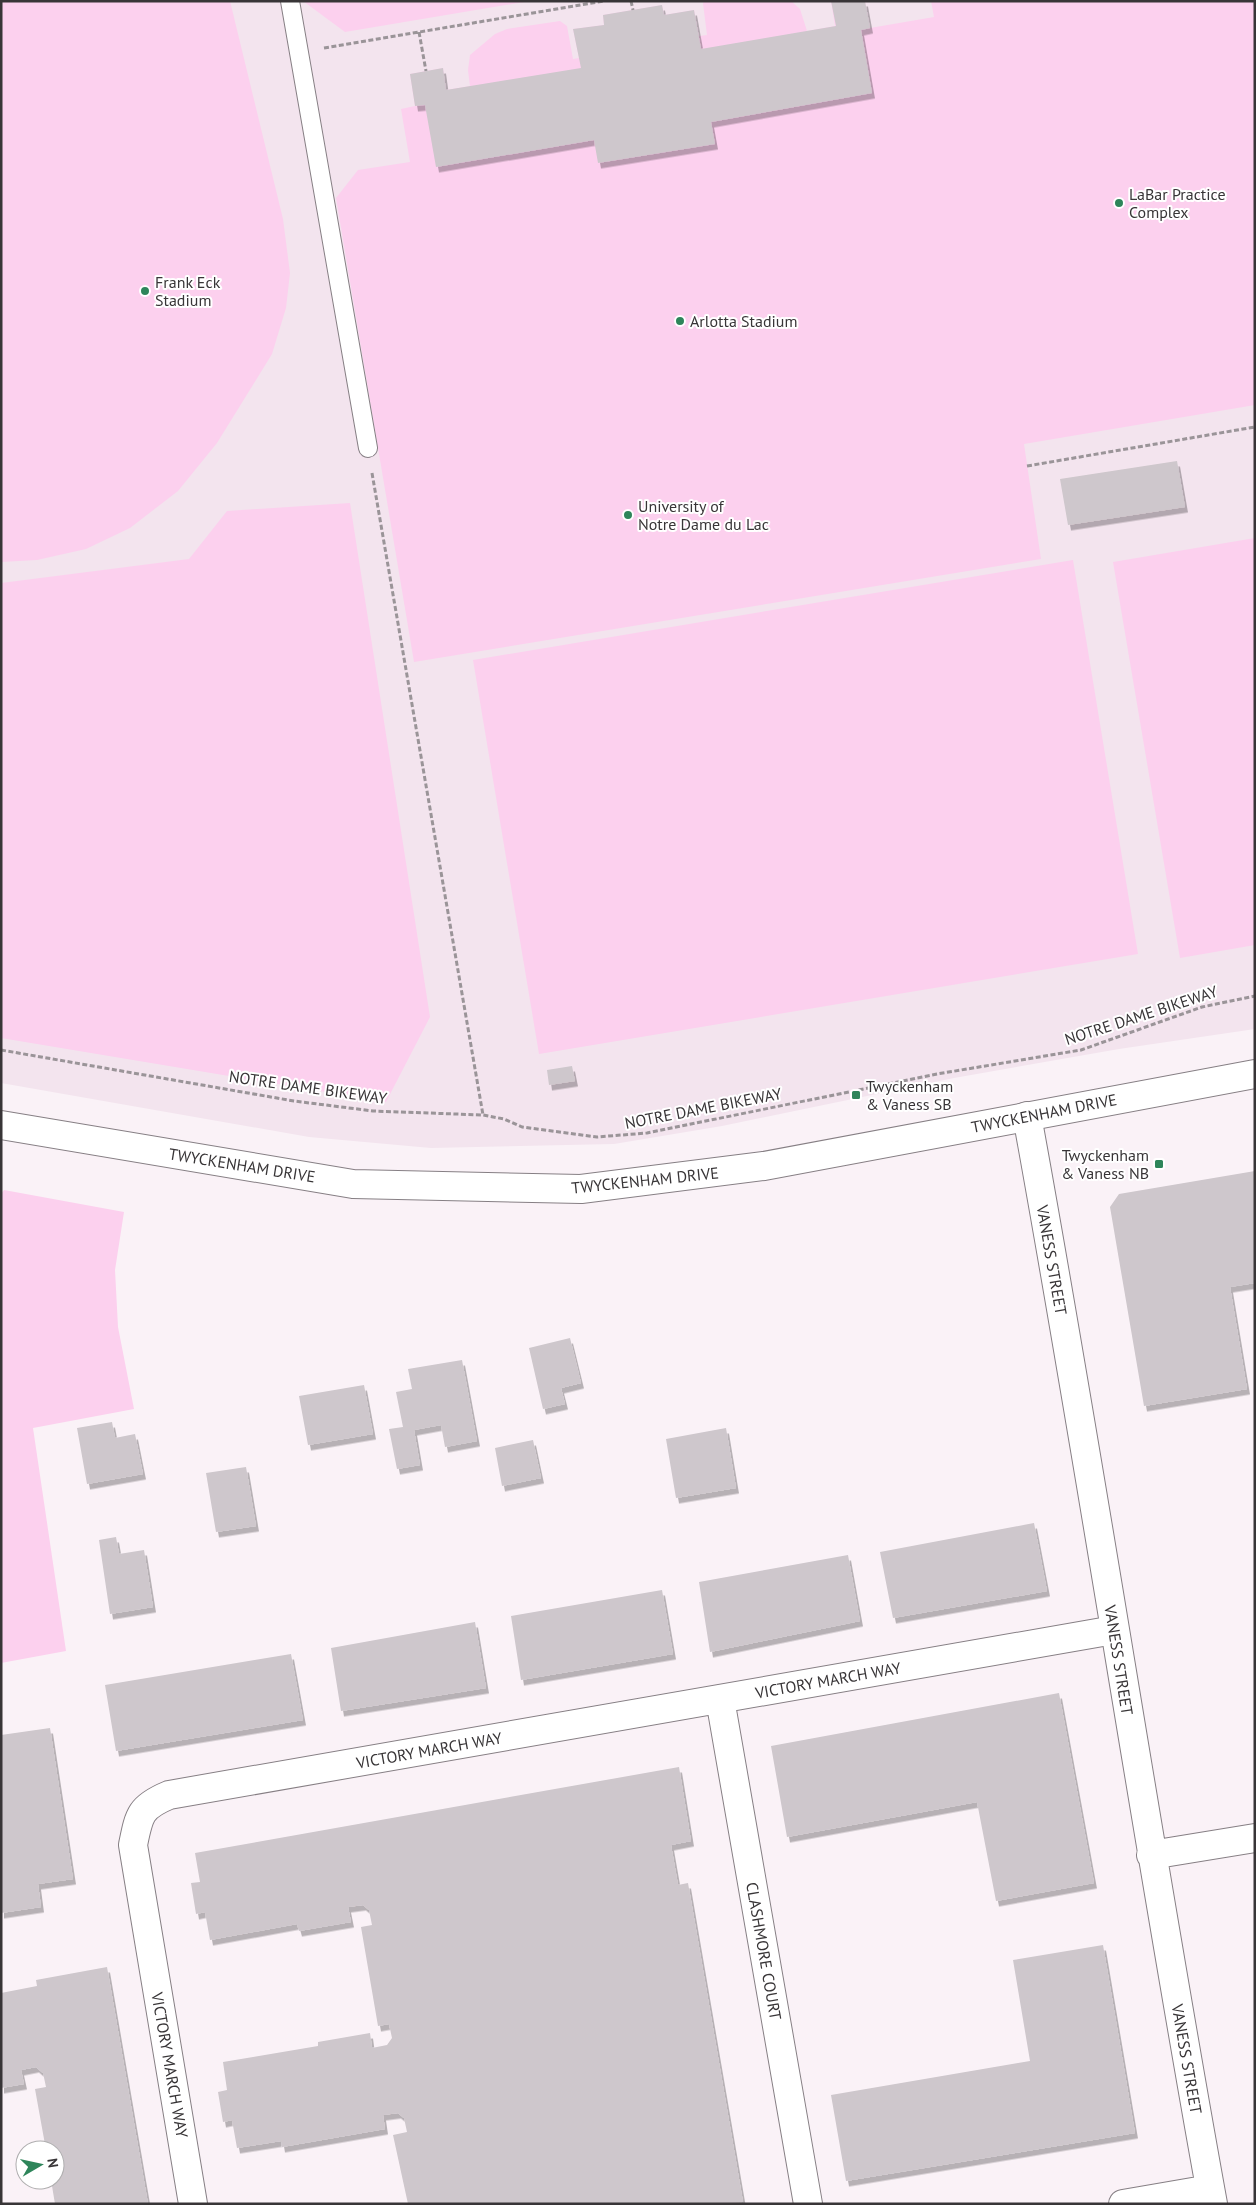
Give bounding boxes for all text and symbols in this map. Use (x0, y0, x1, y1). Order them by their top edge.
place label: LaBar Practice Complex (1129, 184, 1226, 222)
marker: LaBar Practice Complex (1113, 197, 1125, 209)
place label: Frank Eck Stadium (155, 272, 221, 310)
marker: Frank Eck Stadium (139, 285, 151, 297)
place label: Arlotta Stadium (690, 311, 797, 331)
marker: Arlotta Stadium (674, 315, 686, 327)
place label: University of Notre Dame du Lac (638, 496, 769, 534)
marker: University of Notre Dame du Lac (622, 509, 634, 521)
street label: NOTRE DAME BIKEWAY (1062, 981, 1220, 1049)
street label: NOTRE DAME BIKEWAY (228, 1066, 388, 1108)
place label: Twyckenham & Vaness SB (866, 1076, 953, 1114)
street label: NOTRE DAME BIKEWAY (623, 1083, 783, 1133)
marker: Twyckenham & Vaness SB (850, 1089, 862, 1101)
street label: TWYCKENHAM DRIVE (969, 1089, 1119, 1137)
street label: TWYCKENHAM DRIVE (167, 1144, 317, 1186)
place label: Twyckenham & Vaness NB (1061, 1145, 1149, 1183)
marker: Twyckenham & Vaness NB (1153, 1158, 1165, 1170)
street label: TWYCKENHAM DRIVE (570, 1162, 720, 1198)
street label: VANESS STREET (1032, 1202, 1072, 1317)
street label: VANESS STREET (1100, 1603, 1138, 1717)
street label: VICTORY MARCH WAY (753, 1657, 902, 1703)
street label: VICTORY MARCH WAY (354, 1727, 503, 1773)
street label: CLASHMORE COURT (742, 1881, 786, 2022)
street label: VICTORY MARCH WAY (147, 1990, 193, 2139)
street label: VANESS STREET (1167, 2001, 1207, 2116)
north arrow (15, 2140, 65, 2190)
text: N (43, 2157, 62, 2169)

